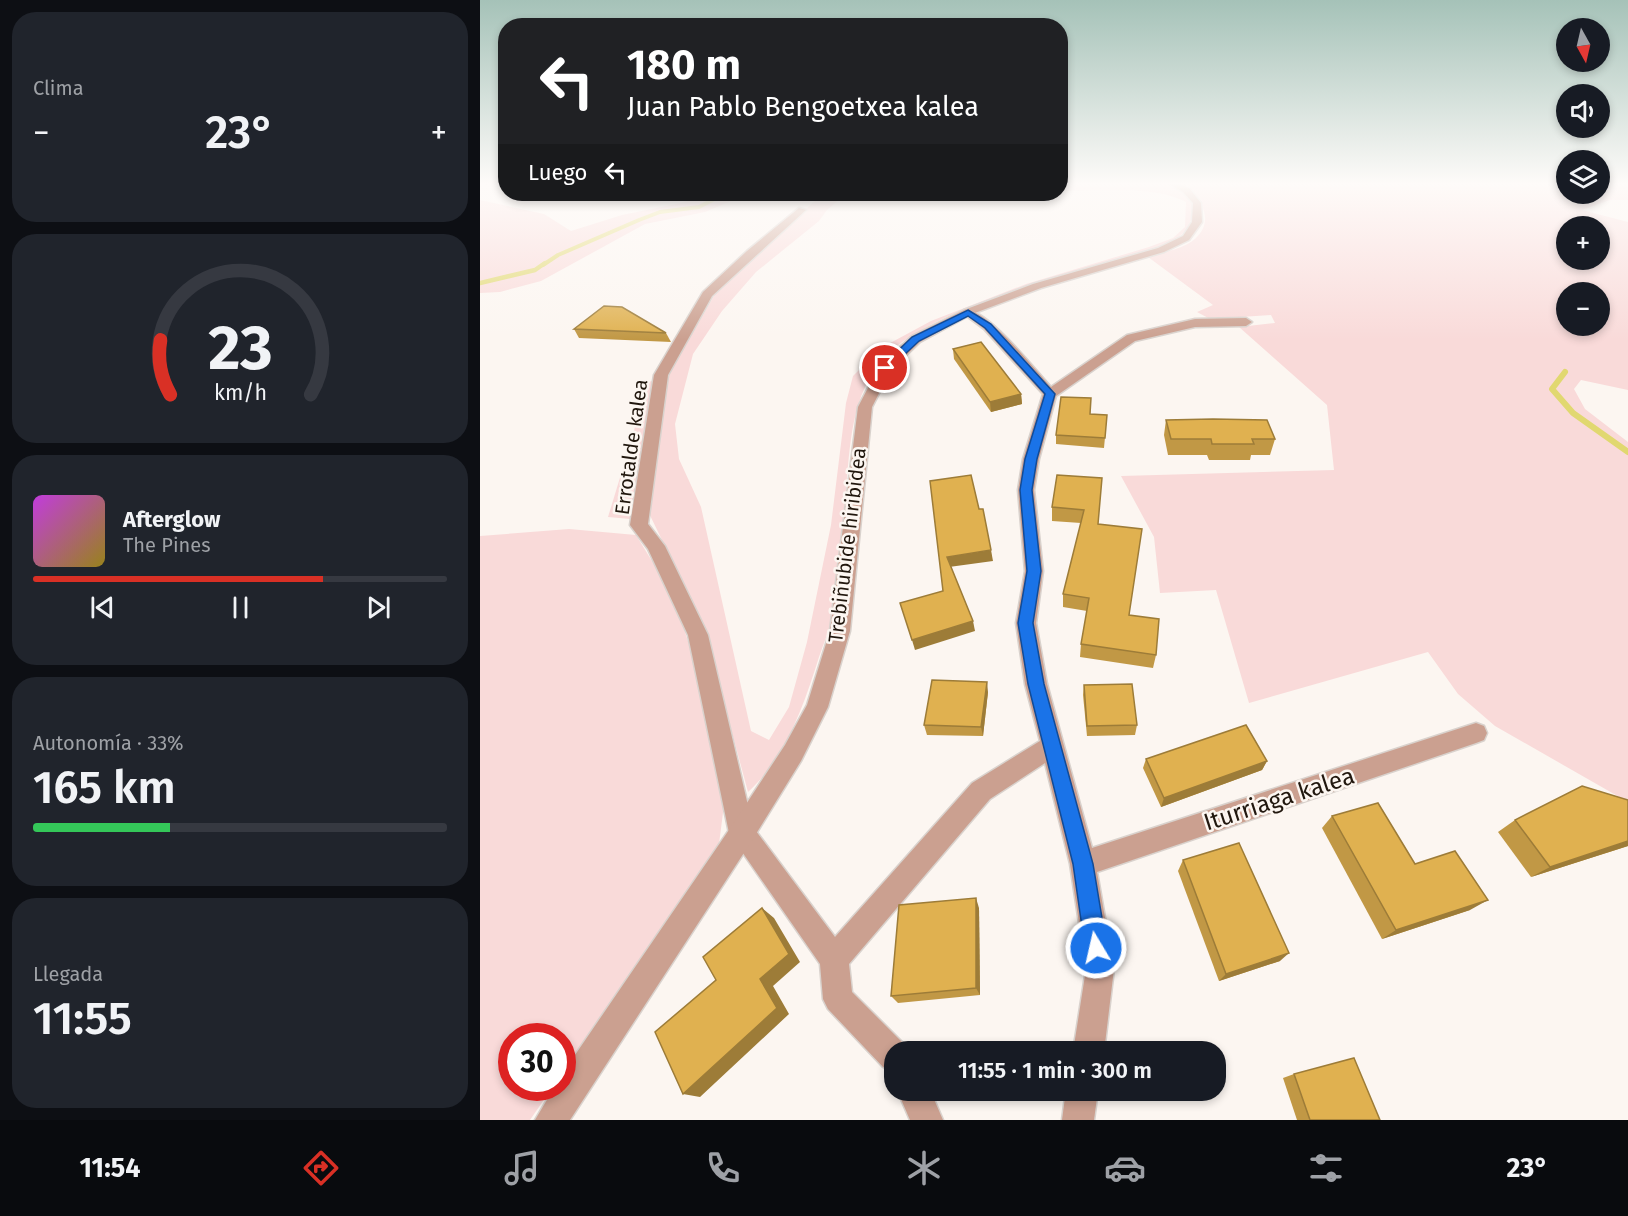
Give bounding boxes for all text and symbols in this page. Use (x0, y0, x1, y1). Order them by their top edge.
north arrow (1556, 18, 1610, 72)
map controls (1556, 18, 1610, 336)
text: 180 m (627, 40, 741, 90)
icon: left (528, 42, 606, 120)
text: Clima (33, 76, 84, 100)
button: sound (1556, 84, 1610, 138)
text: Juan Pablo Bengoetxea kalea (627, 91, 979, 123)
text: 23° (205, 106, 275, 160)
text: − (33, 113, 50, 153)
text: + (431, 113, 447, 153)
button: layers (1556, 150, 1610, 204)
icon: left (599, 156, 632, 189)
text: Luego (528, 159, 587, 186)
button: + (1556, 216, 1610, 270)
button: − (1556, 282, 1610, 336)
text: 23 (208, 312, 272, 387)
pin (859, 342, 910, 393)
icon: arrive (868, 351, 901, 384)
street label: Errotalde kalea (610, 378, 652, 516)
text: km/h (213, 381, 267, 407)
street label: Trebiñubide hiribidea (823, 446, 871, 644)
text: Afterglow (123, 506, 220, 533)
text: The Pines (123, 533, 210, 557)
icon: previous (86, 591, 119, 624)
icon: pause (224, 591, 257, 624)
icon: next (362, 591, 395, 624)
text: Autonomía · 33% (33, 731, 184, 755)
text: 165 km (33, 761, 176, 815)
street label: Iturriaga kalea (1200, 761, 1358, 837)
position arrow (1064, 916, 1128, 980)
text: Llegada (33, 962, 103, 986)
text: 11:55 (33, 992, 132, 1046)
speed limit sign: 30 (498, 1023, 576, 1101)
text: 11:55 · 1 min · 300 m (958, 1057, 1152, 1084)
icon: directions (300, 1147, 342, 1189)
icon: music (501, 1147, 543, 1189)
icon: phone (702, 1147, 744, 1189)
icon: climate (903, 1147, 945, 1189)
icon: car (1104, 1147, 1146, 1189)
icon: filters (1305, 1147, 1347, 1189)
text: 11:54 (80, 1152, 141, 1184)
text: 23° (1506, 1152, 1548, 1184)

